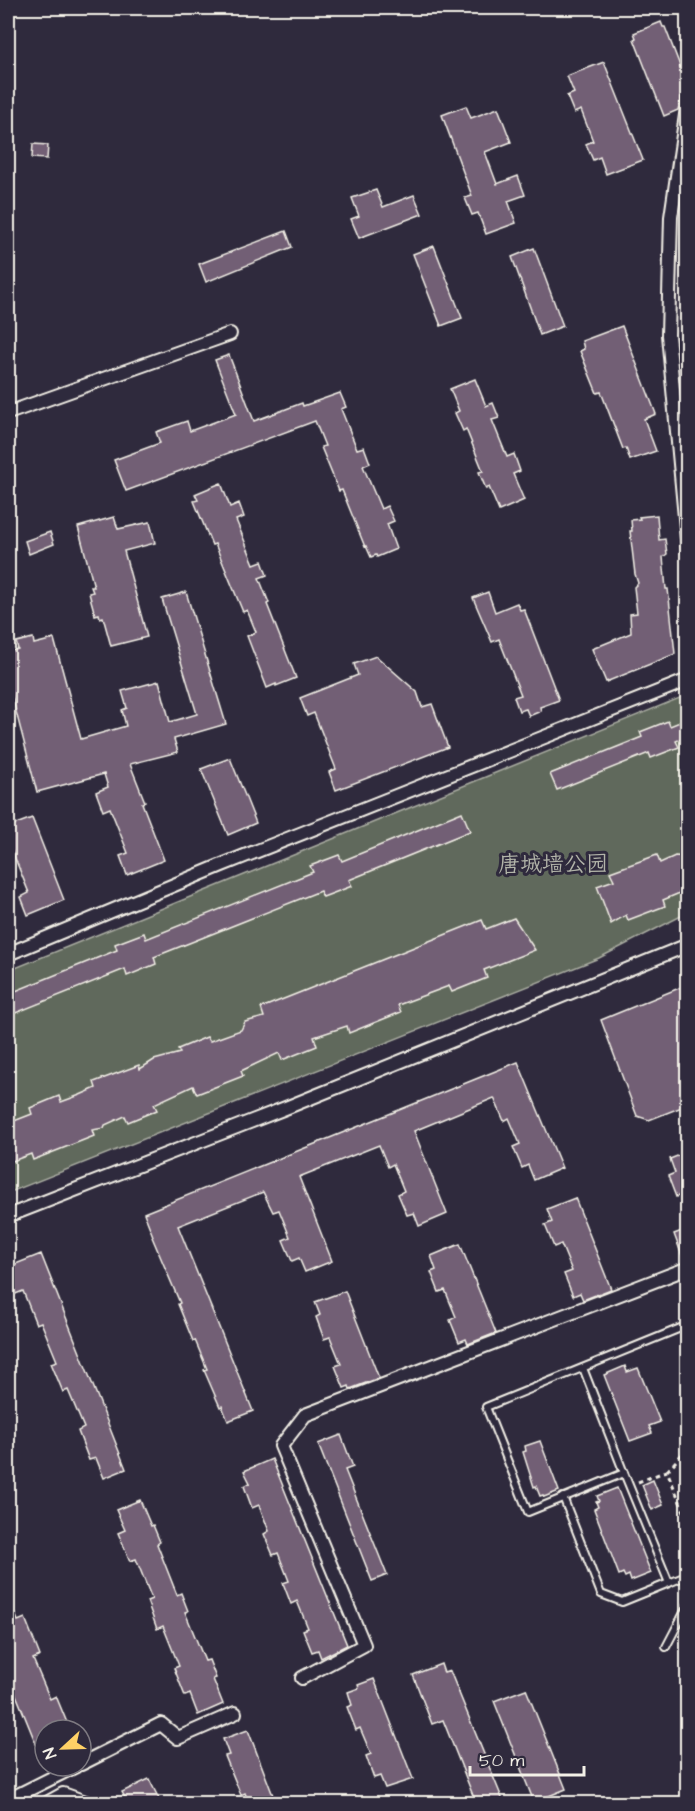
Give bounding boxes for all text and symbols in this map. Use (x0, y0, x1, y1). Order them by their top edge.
park label: 唐城墙公园 (498, 849, 608, 880)
north arrow (33, 1718, 93, 1778)
scale bar (470, 1739, 584, 1777)
text: N (38, 1744, 62, 1762)
text: 50 m (479, 1748, 524, 1773)

